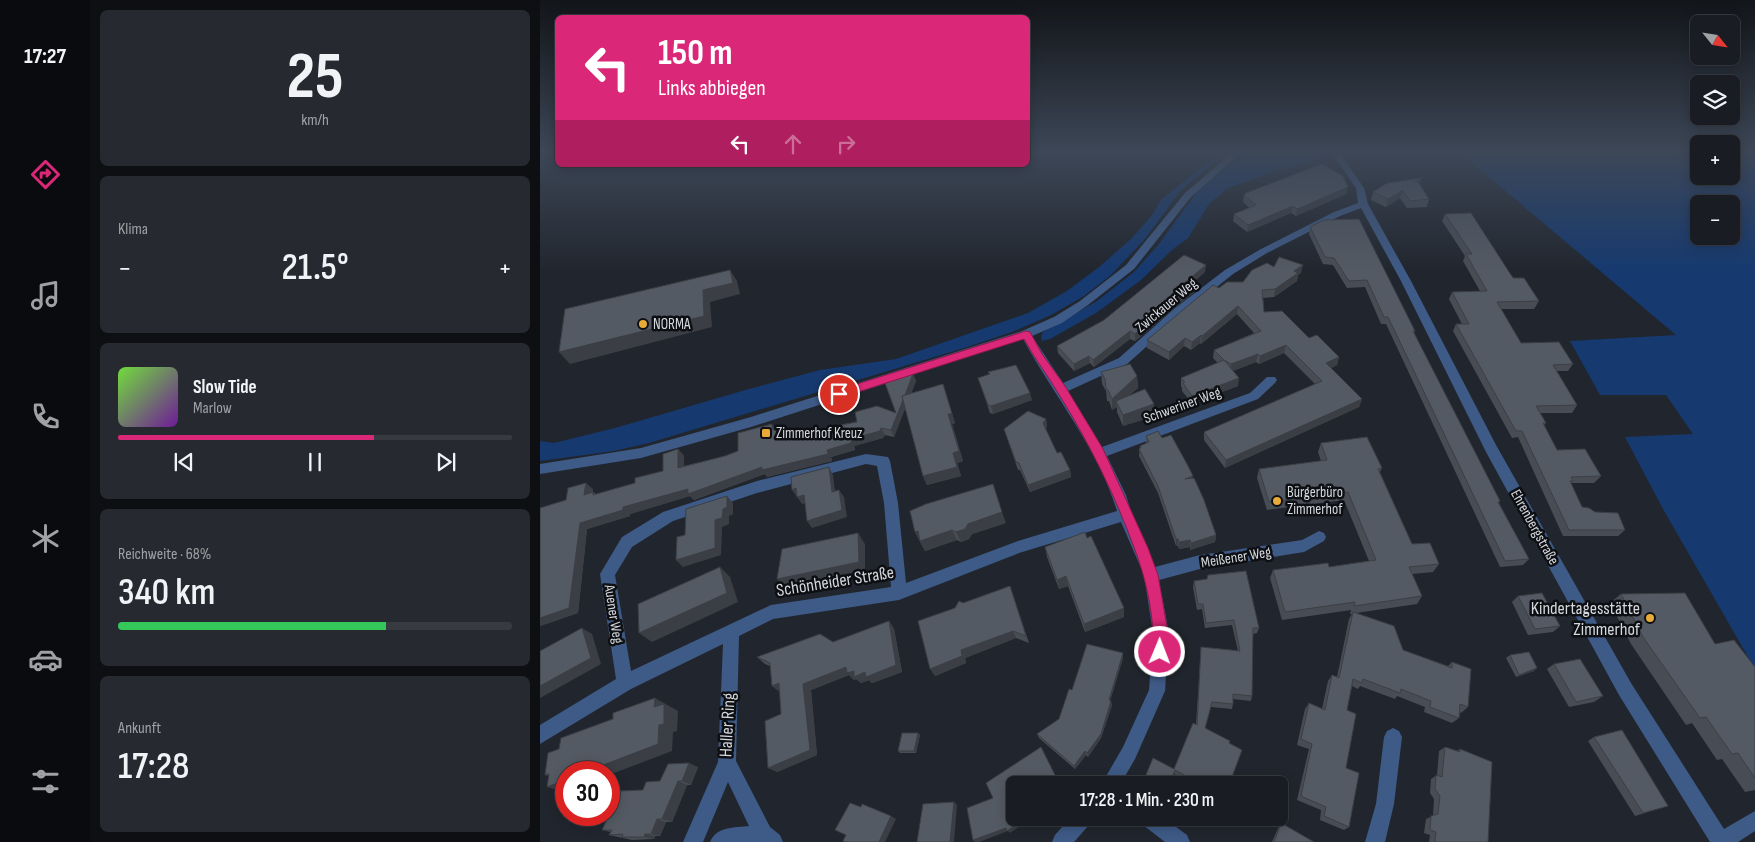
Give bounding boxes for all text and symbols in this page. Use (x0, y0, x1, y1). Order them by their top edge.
north arrow (1690, 15, 1740, 65)
map controls (1690, 15, 1740, 245)
text: 150 m (658, 32, 732, 75)
icon: left (575, 35, 640, 100)
text: 25 (286, 39, 344, 117)
text: 17:27 (24, 43, 66, 70)
text: Links abbiegen (658, 75, 766, 102)
button: layers (1690, 75, 1740, 125)
text: km/h (301, 111, 329, 130)
icon: left (726, 130, 754, 158)
icon: ahead (779, 130, 807, 158)
icon: right (832, 130, 860, 158)
button: + (1690, 135, 1740, 185)
icon: directions (28, 157, 63, 192)
button: − (1690, 195, 1740, 245)
text: Klima (118, 220, 148, 239)
text: 21.5° (281, 245, 349, 290)
text: − (118, 252, 132, 285)
text: + (498, 252, 512, 285)
street label: Zwickauer Weg (1131, 274, 1201, 337)
icon: music (28, 278, 63, 313)
place label: NORMA (653, 315, 691, 334)
marker: NORMA (637, 318, 649, 330)
pin (818, 373, 860, 415)
text: Slow Tide (193, 376, 257, 399)
icon: arrive (825, 380, 853, 408)
street label: Schweriner Weg (1141, 383, 1223, 428)
icon: phone (28, 399, 63, 434)
text: Marlow (193, 399, 232, 418)
place label: Zimmerhof Kreuz (776, 424, 863, 443)
marker: Zimmerhof Kreuz (760, 427, 772, 439)
icon: previous (170, 448, 198, 476)
icon: pause (301, 448, 329, 476)
icon: next (432, 448, 460, 476)
place label: Bürgerbüro Zimmerhof (1287, 483, 1343, 519)
street label: Ehrenbergstraße (1506, 486, 1563, 568)
marker: Bürgerbüro Zimmerhof (1271, 495, 1283, 507)
icon: climate (28, 521, 63, 556)
street label: Meißener Weg (1200, 543, 1273, 572)
text: Reichweite · 68% (118, 545, 211, 564)
street label: Schönheider Straße (775, 562, 895, 601)
text: 340 km (118, 570, 215, 615)
street label: Auener Weg (599, 582, 628, 645)
place label: Kindertagesstätte Zimmerhof (1531, 598, 1641, 640)
marker: Kindertagesstätte Zimmerhof (1644, 612, 1656, 624)
position arrow (1133, 625, 1185, 677)
icon: car (28, 642, 63, 677)
street label: Haller Ring (715, 692, 740, 758)
text: Ankunft (118, 719, 161, 738)
text: 17:28 (118, 744, 189, 789)
speed limit sign: 30 (555, 761, 620, 826)
icon: filters (28, 764, 63, 799)
text: 17:28 · 1 Min. · 230 m (1080, 789, 1214, 812)

